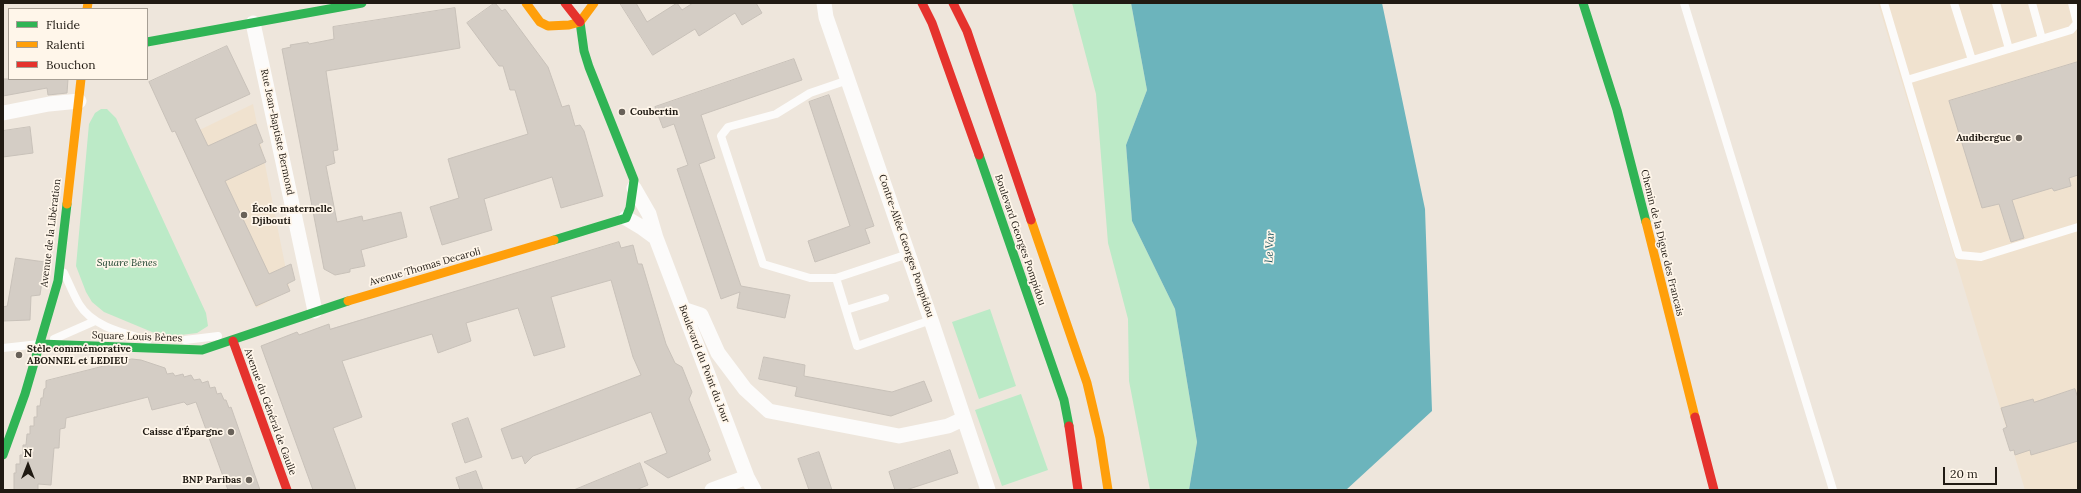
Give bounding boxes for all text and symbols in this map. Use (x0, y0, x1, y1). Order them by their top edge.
legend (8, 8, 148, 80)
text: Fluide (46, 17, 80, 32)
text: Ralenti (46, 37, 85, 52)
text: Bouchon (46, 57, 96, 72)
street label: Rue Jean-Baptiste Bermond (258, 68, 296, 196)
place label: Coubertin (630, 106, 678, 118)
marker: Coubertin (617, 107, 627, 117)
place label: Audibergue (1956, 132, 2011, 144)
marker: Audibergue (2014, 133, 2024, 143)
street label: Chemin de la Digue des Francais (1638, 168, 1686, 318)
street label: Contre-Allée Georges Pompidou (876, 173, 936, 319)
street label: Boulevard Georges Pompidou (992, 173, 1048, 307)
street label: Avenue de la Libération (38, 178, 64, 288)
place label: École maternelle Djibouti (252, 203, 332, 226)
marker: École maternelle Djibouti (239, 210, 249, 220)
water label: Le Var (1263, 231, 1277, 263)
street label: Avenue Thomas Decaroli (368, 245, 482, 289)
park label: Square Bènes (97, 257, 157, 269)
street label: Boulevard du Point du Jour (676, 303, 732, 425)
street label: Square Louis Bènes (92, 329, 182, 345)
place label: Stèle commémorative ABONNEL et LEDIEU (27, 343, 131, 366)
street label: Avenue du Général de Gaulle (241, 347, 299, 477)
marker: Stèle commémorative ABONNEL et LEDIEU (14, 350, 24, 360)
place label: Caisse d'Épargne (143, 426, 223, 438)
marker: Caisse d'Épargne (226, 427, 236, 437)
north arrow (8, 445, 48, 485)
text: N (24, 446, 32, 460)
scale bar (1945, 459, 1999, 485)
text: 20 m (1950, 466, 1978, 481)
place label: BNP Paribas (182, 474, 241, 486)
marker: BNP Paribas (244, 475, 254, 485)

